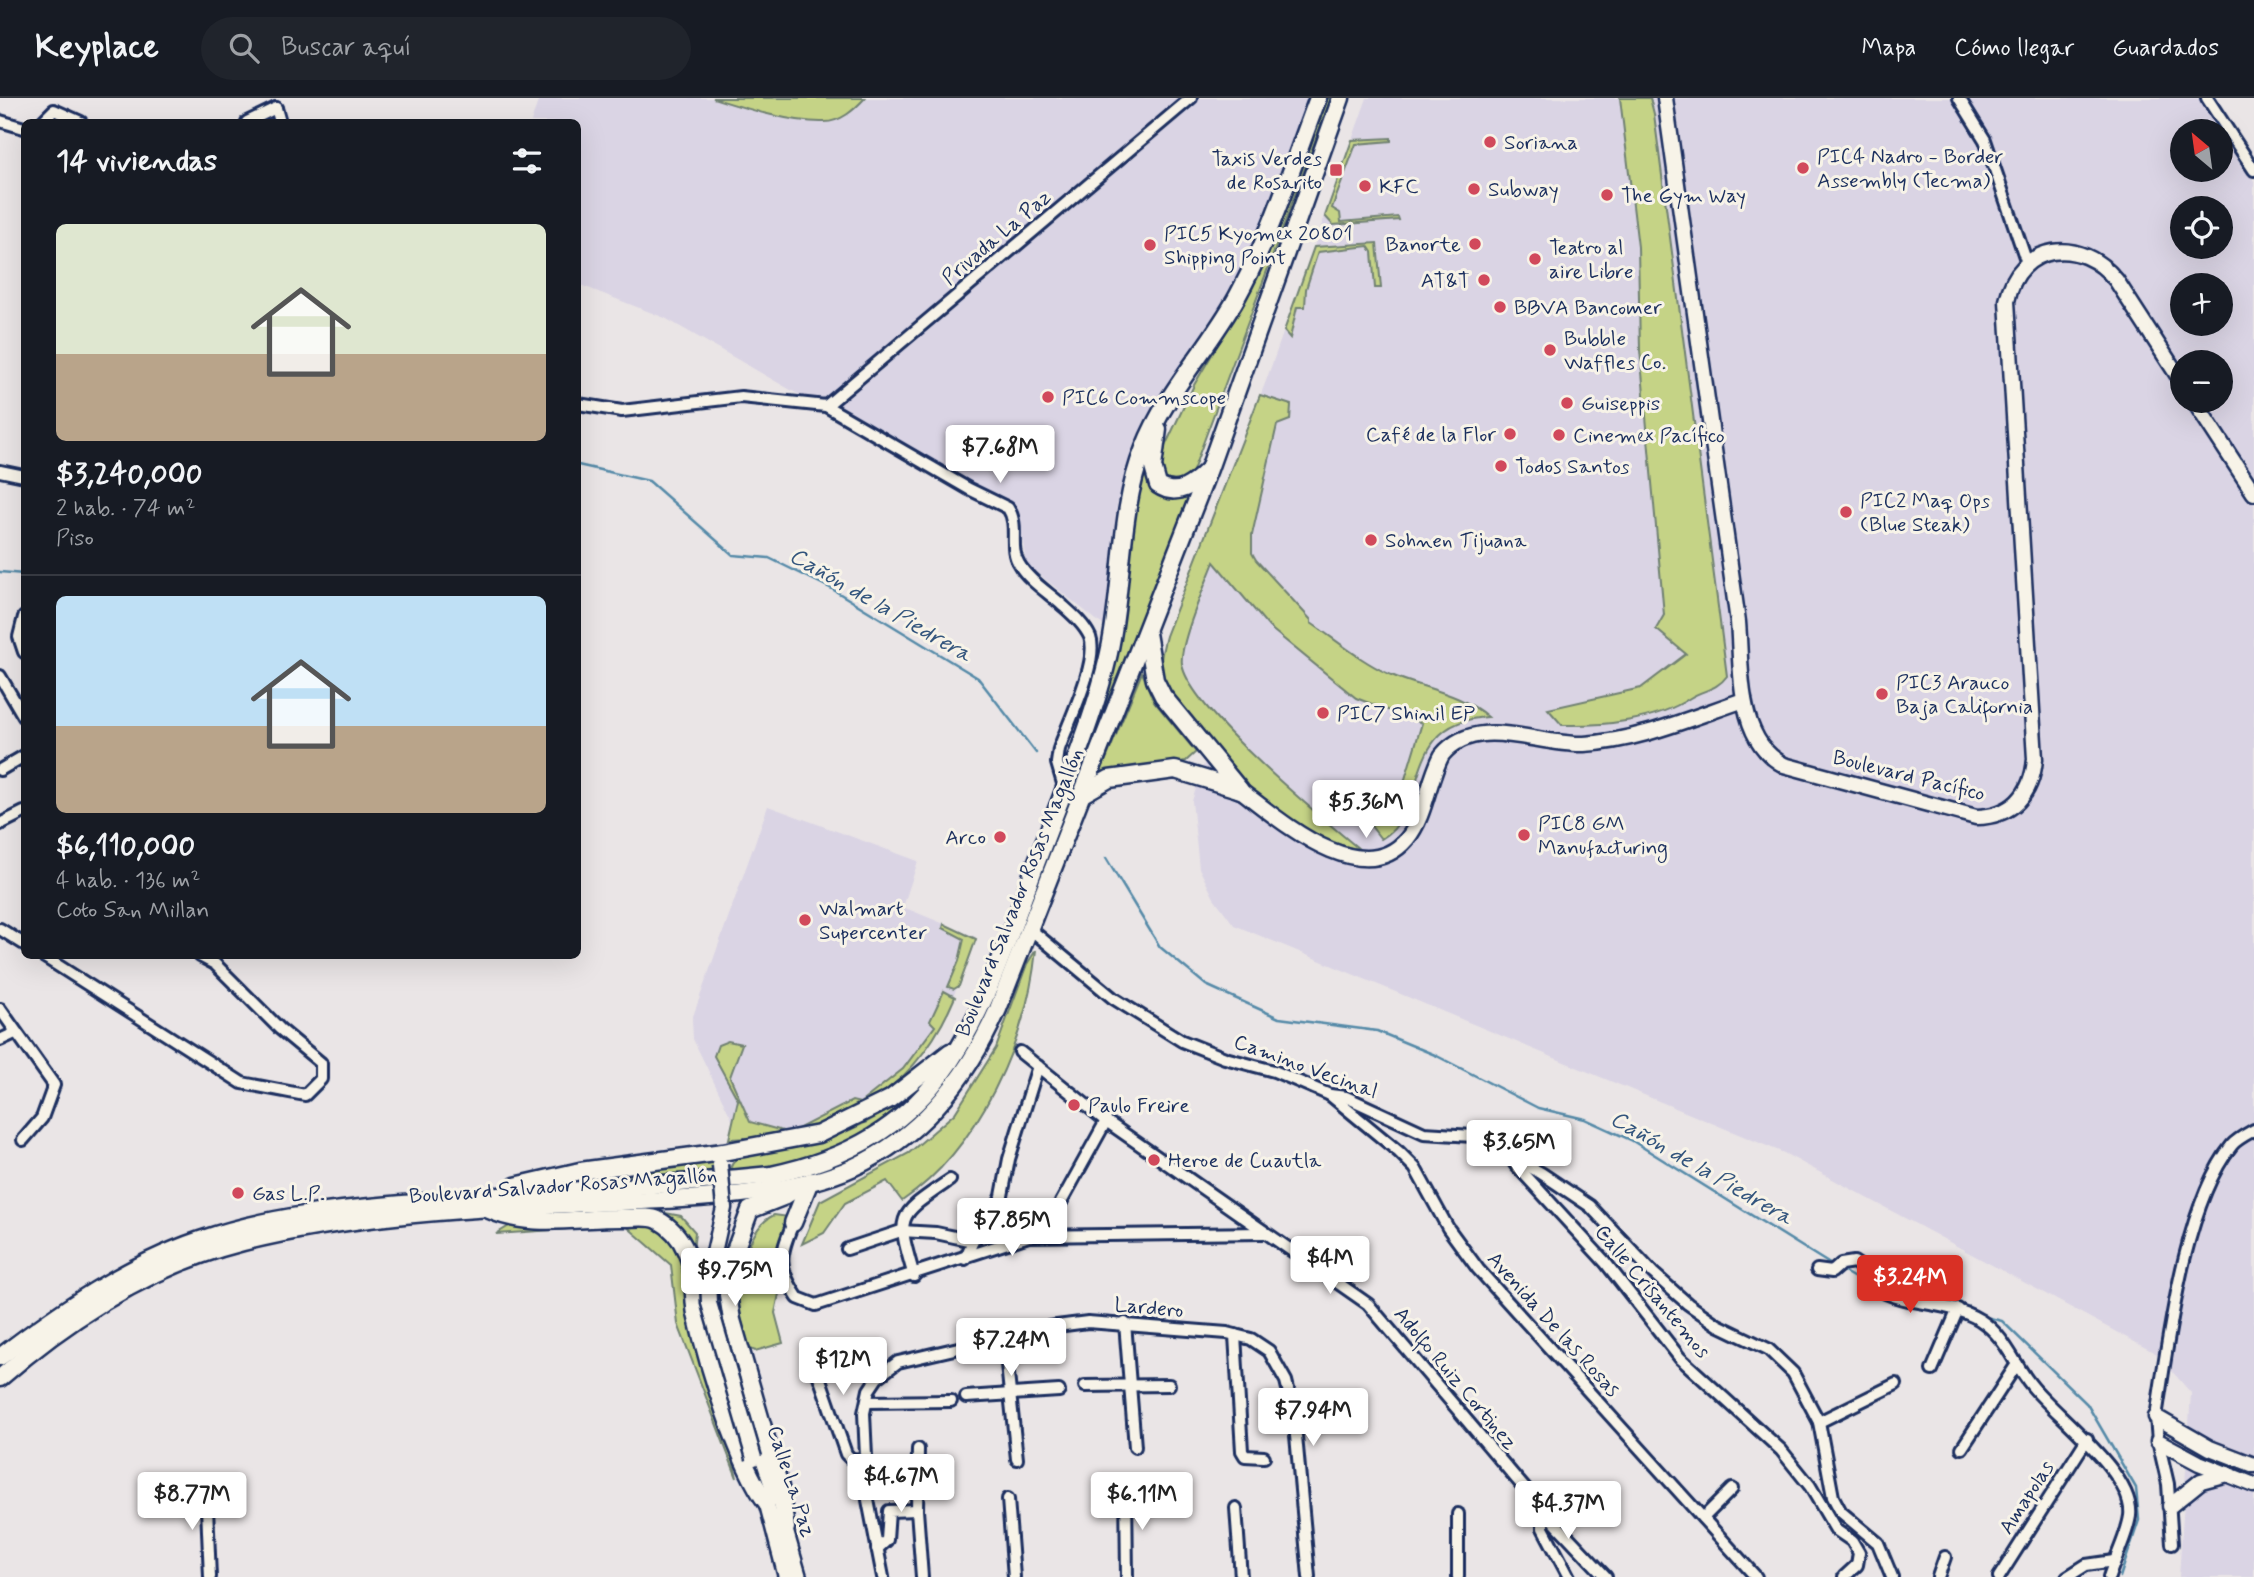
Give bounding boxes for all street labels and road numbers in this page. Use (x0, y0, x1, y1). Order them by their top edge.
street label: Privada La Paz (936, 184, 1057, 292)
street label: Boulevard Salvador Rosas Magallón (949, 744, 1092, 1041)
street label: Boulevard Pacífico (1830, 744, 1988, 808)
street label: Camino Vecinal (1230, 1028, 1381, 1106)
street label: Boulevard Salvador Rosas Magallón (408, 1161, 718, 1212)
street label: Calle Crisantemos (1588, 1219, 1716, 1364)
street label: Avenida De las Rosas (1480, 1246, 1626, 1403)
street label: Lardero (1113, 1291, 1185, 1325)
street label: Adolfo Ruiz Cortinez (1386, 1301, 1523, 1457)
street label: Calle La Paz (760, 1422, 822, 1541)
street label: Amapolas (1993, 1455, 2061, 1540)

